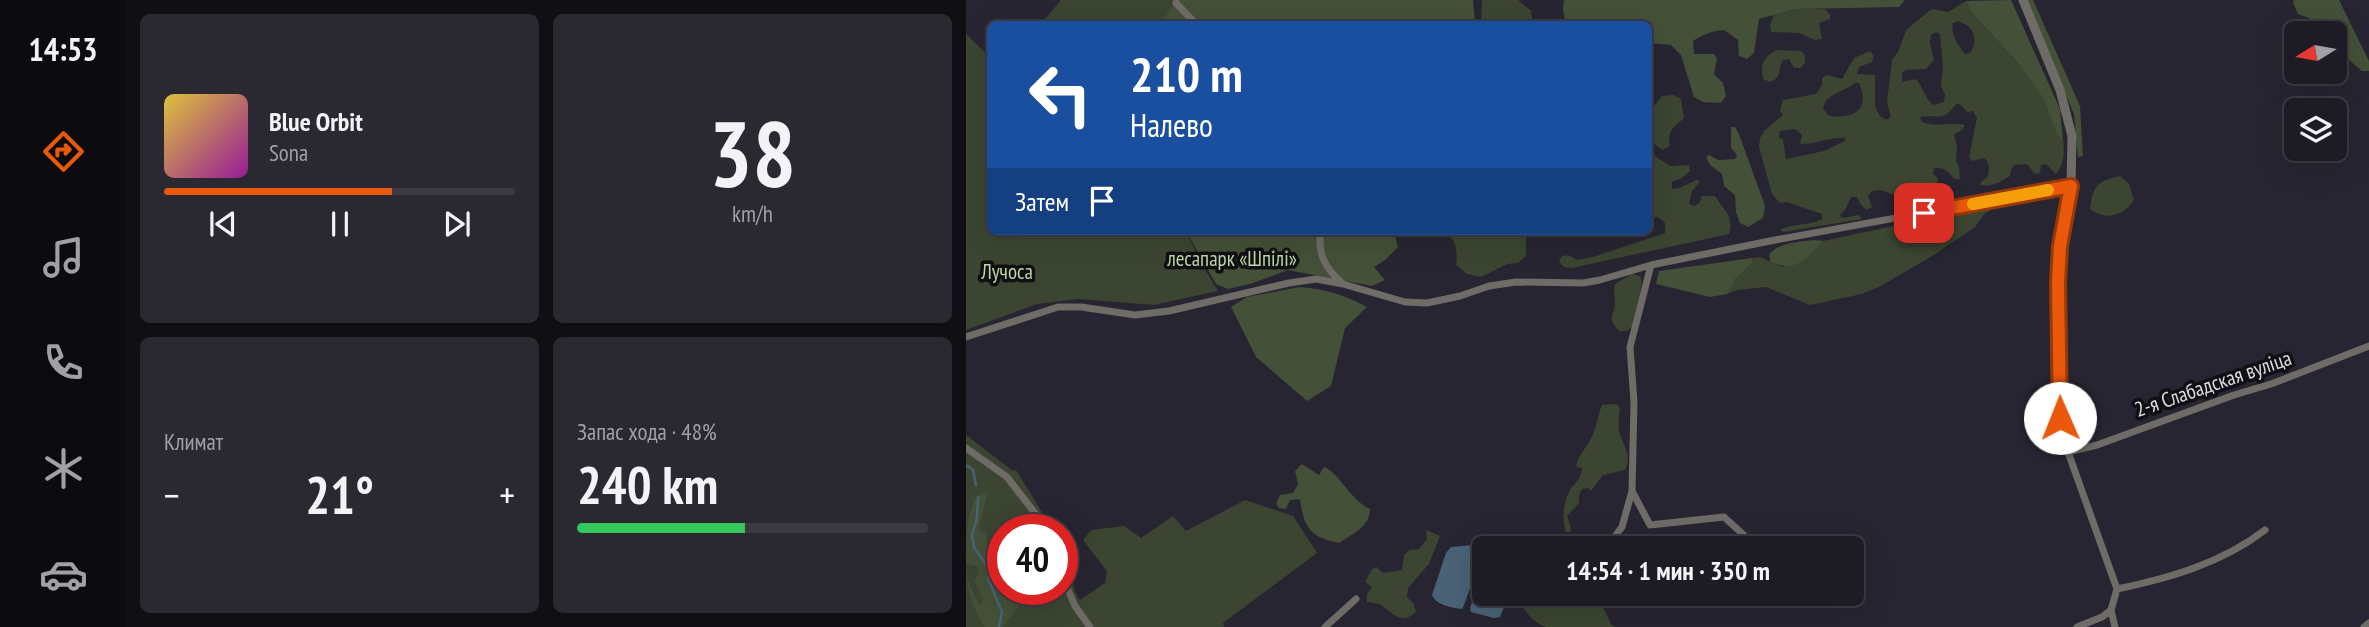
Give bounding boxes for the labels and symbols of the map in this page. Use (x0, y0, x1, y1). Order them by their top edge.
north arrow (2284, 21, 2347, 84)
pin (1894, 183, 1954, 243)
park label: лесапарк «Шпілі» (1166, 245, 1297, 272)
park label: Лучоса (980, 258, 1033, 285)
street label: 2-я Слабадская вуліца (2131, 344, 2295, 423)
position arrow (2023, 381, 2097, 455)
speed limit sign: 40 (987, 514, 1078, 605)

